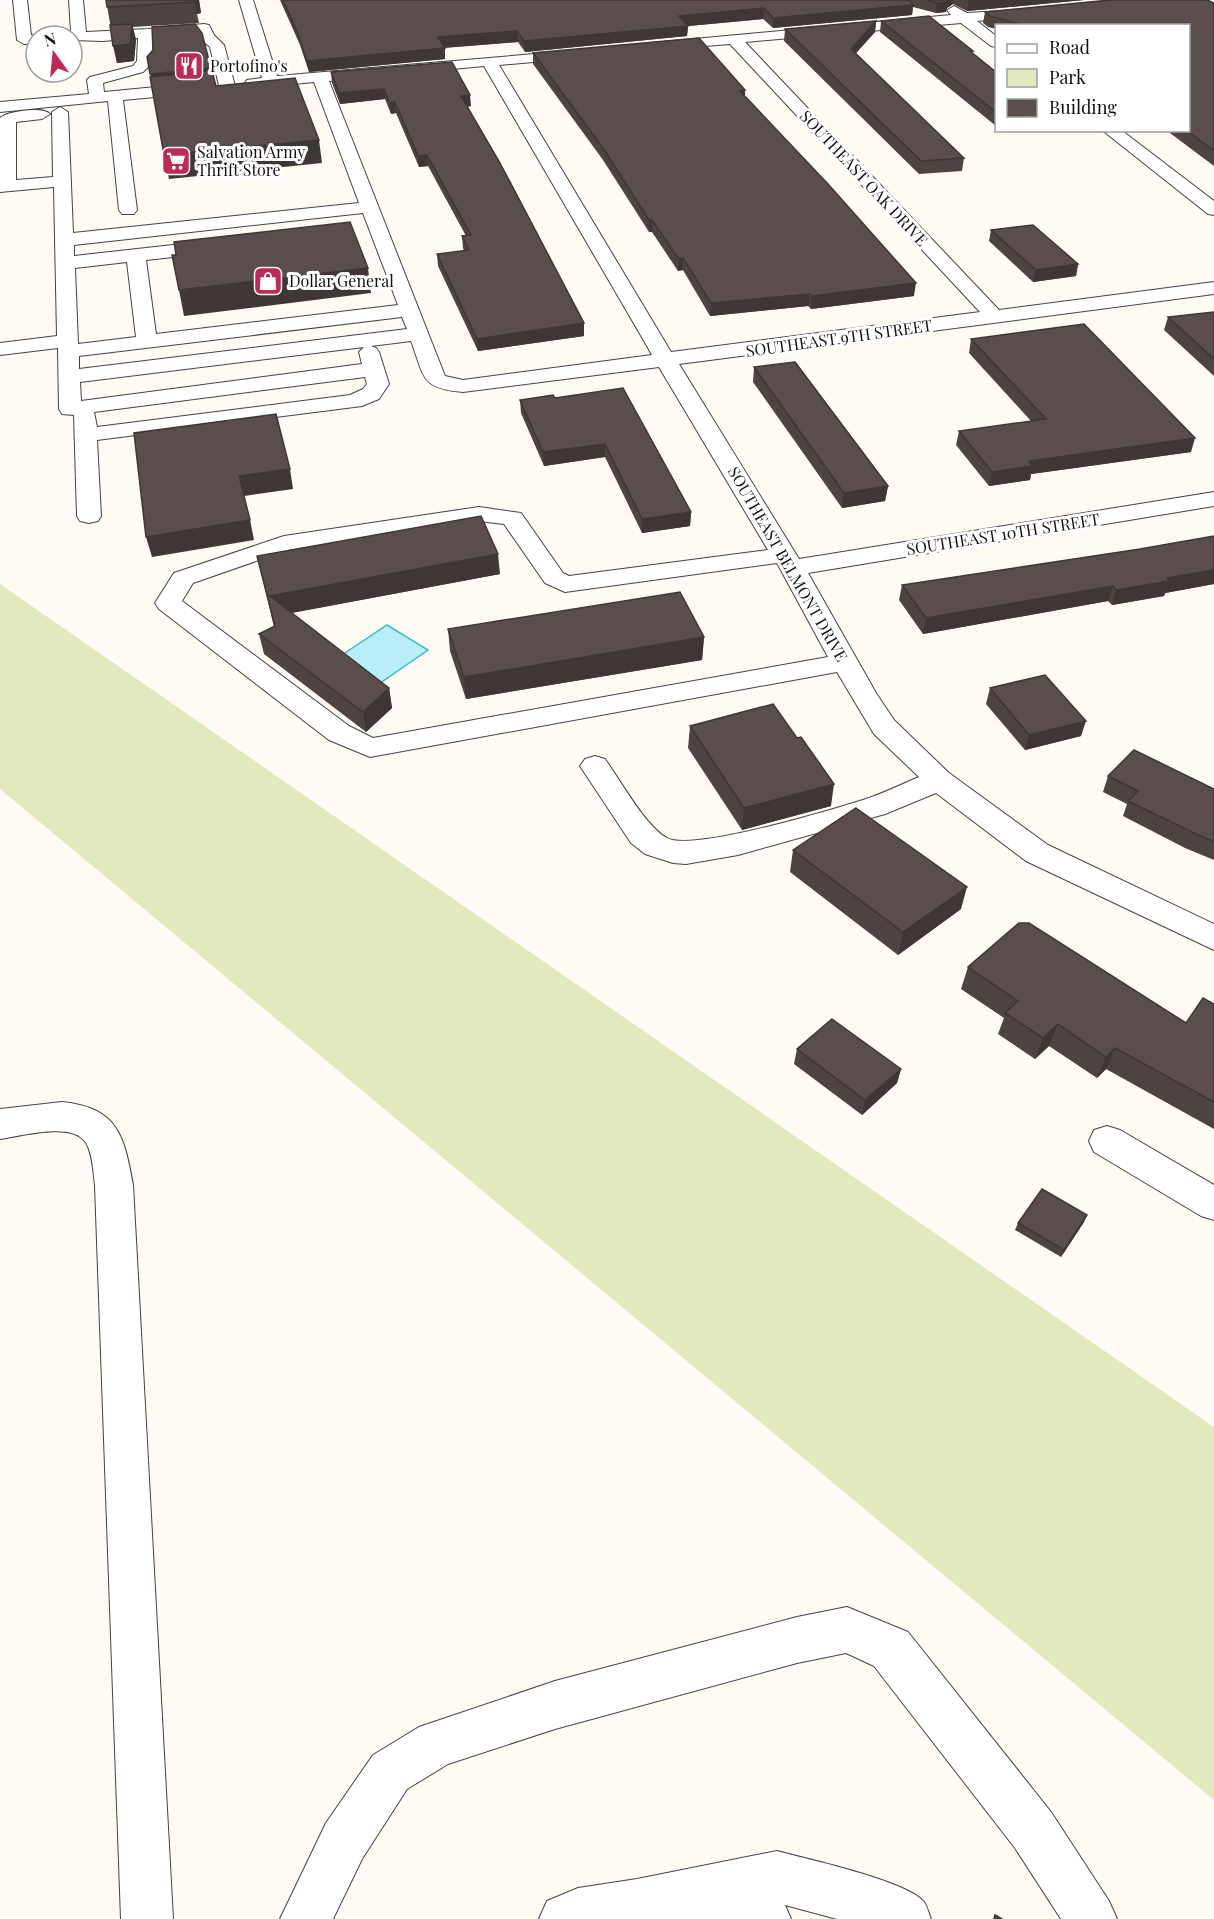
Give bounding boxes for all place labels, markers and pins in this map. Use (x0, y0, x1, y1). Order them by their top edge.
restaurant icon: Portofino's (173, 50, 205, 82)
place label: Portofino's (210, 55, 288, 76)
place label: Salvation Army Thrift Store (197, 141, 305, 180)
supermarket icon: Salvation Army Thrift Store (160, 145, 192, 177)
shop icon: Dollar General (252, 265, 284, 297)
place label: Dollar General (289, 270, 394, 291)

